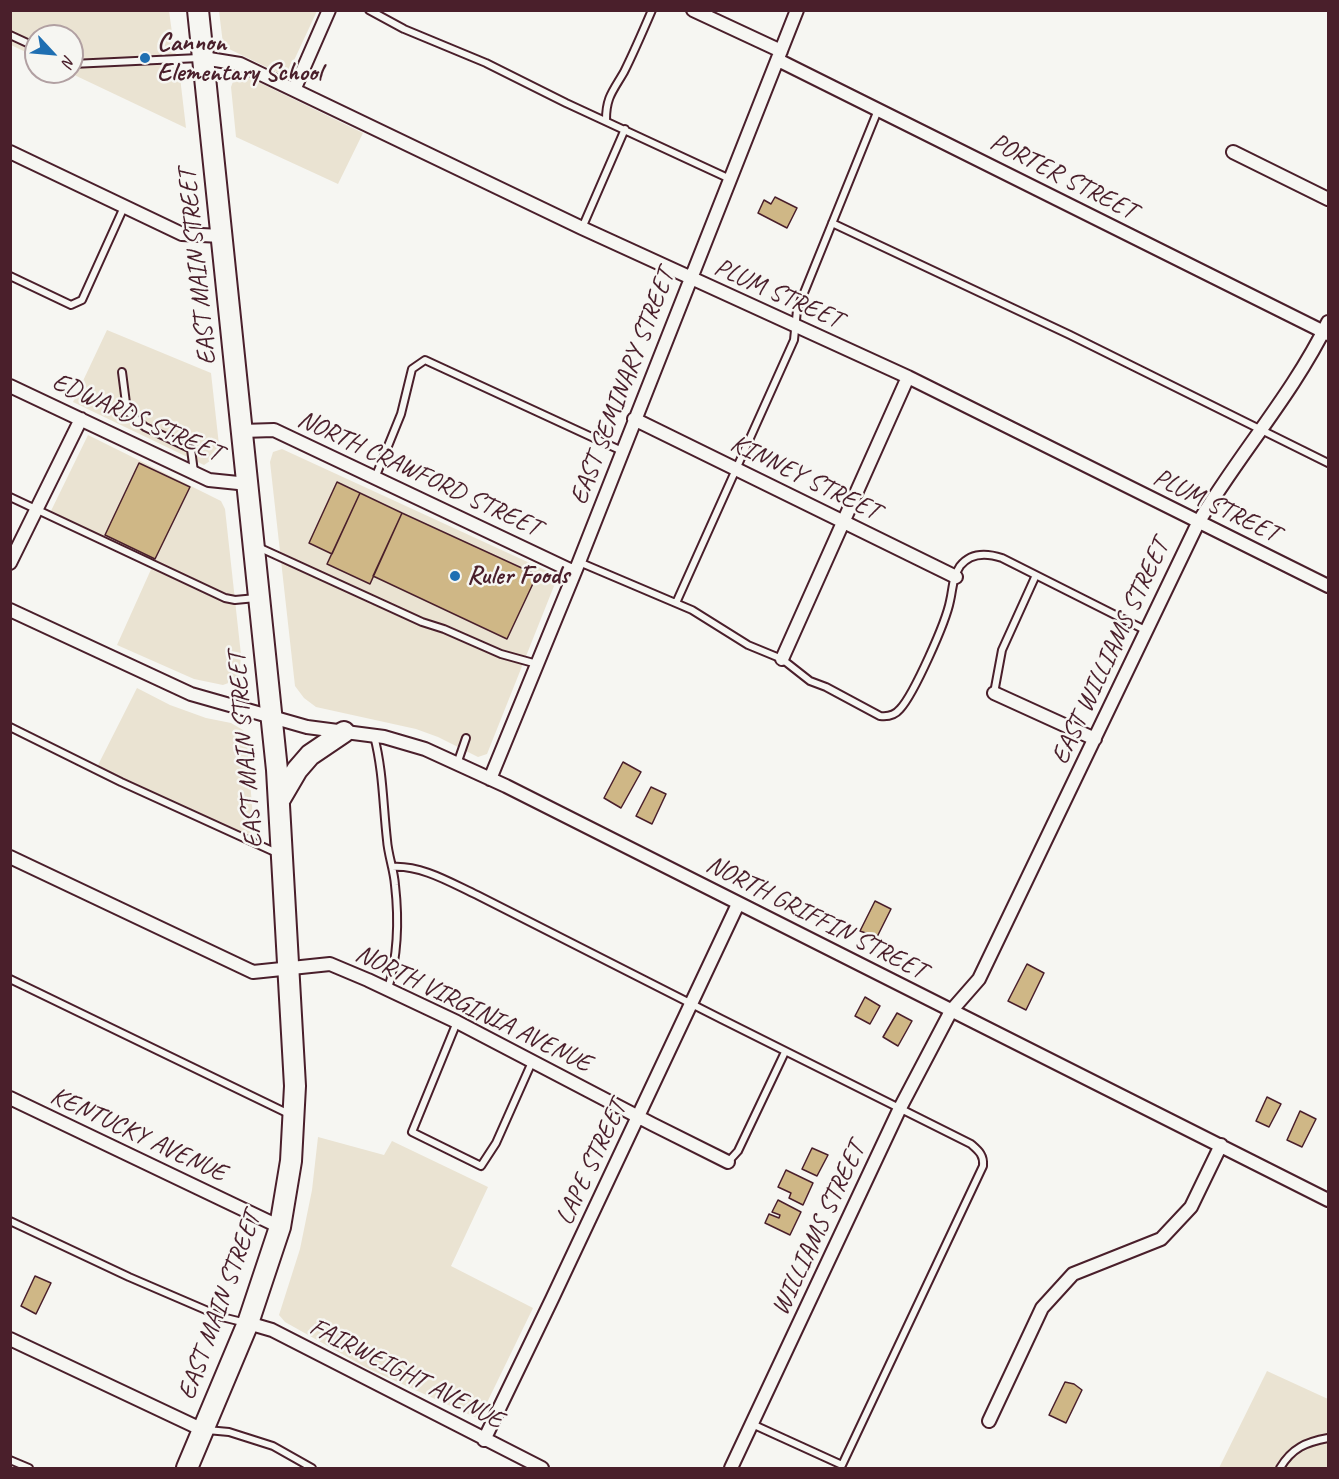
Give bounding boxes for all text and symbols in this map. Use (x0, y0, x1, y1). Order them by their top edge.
north arrow (24, 24, 84, 84)
place label: Cannon Elementary School (157, 27, 322, 88)
marker: Cannon Elementary School (138, 51, 152, 65)
text: N (57, 52, 80, 70)
street label: PORTER STREET (984, 127, 1142, 227)
street label: EAST MAIN STREET (172, 167, 224, 367)
street label: PLUM STREET (709, 252, 847, 336)
street label: EAST SEMINARY STREET (564, 265, 682, 509)
street label: EDWARDS STREET (47, 367, 227, 469)
street label: NORTH CRAWFORD STREET (293, 404, 545, 544)
street label: KINNEY STREET (725, 428, 885, 528)
street label: PLUM STREET (1148, 462, 1284, 550)
street label: EAST WILLIAMS STREET (1045, 535, 1177, 769)
place label: Ruler Foods (467, 560, 569, 592)
marker: Ruler Foods (448, 569, 462, 583)
street label: EAST MAIN STREET (222, 650, 270, 850)
street label: NORTH GRIFFIN STREET (701, 849, 931, 987)
street label: NORTH VIRGINIA AVENUE (350, 938, 596, 1080)
street label: KENTUCKY AVENUE (45, 1081, 231, 1189)
street label: LAPE STREET (550, 1096, 634, 1230)
street label: WILLIAMS STREET (765, 1138, 873, 1320)
street label: EAST MAIN STREET (172, 1208, 268, 1404)
street label: FAIRWEIGHT AVENUE (304, 1312, 508, 1436)

